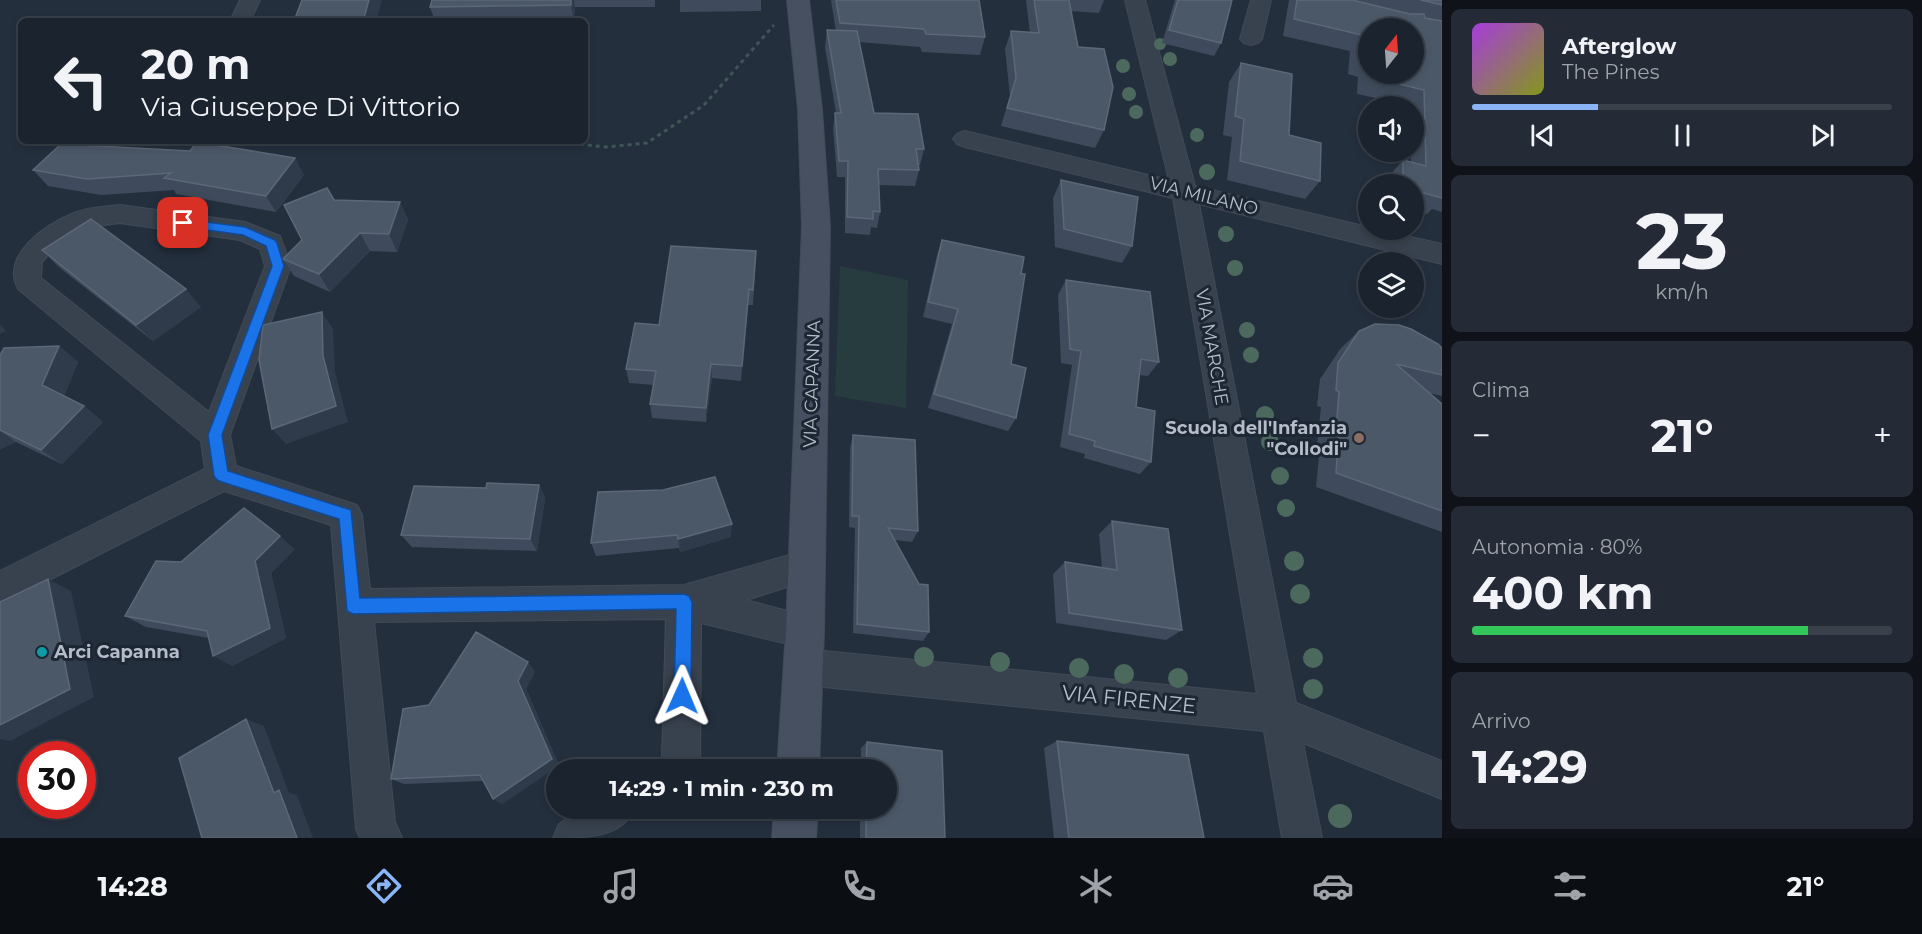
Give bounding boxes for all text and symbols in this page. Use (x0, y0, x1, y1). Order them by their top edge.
north arrow (1358, 18, 1424, 84)
map controls (1358, 18, 1424, 318)
text: Afterglow (1562, 33, 1676, 60)
text: 20 m (141, 38, 250, 90)
icon: left (42, 42, 120, 120)
text: The Pines (1562, 60, 1659, 84)
text: Via Giuseppe Di Vittorio (141, 90, 460, 123)
button: sound (1358, 96, 1424, 162)
icon: previous (1526, 119, 1559, 152)
icon: pause (1666, 119, 1699, 152)
icon: next (1806, 119, 1839, 152)
street label: VIA MILANO (1147, 172, 1261, 220)
button: search (1358, 174, 1424, 240)
text: 23 (1636, 193, 1728, 289)
pin (157, 197, 208, 248)
icon: arrive (166, 206, 199, 239)
button: layers (1358, 252, 1424, 318)
text: km/h (1655, 280, 1709, 304)
street label: VIA MARCHE (1191, 287, 1233, 407)
street label: VIA CAPANNA (799, 320, 825, 448)
text: Clima (1472, 378, 1530, 402)
text: 21° (1650, 408, 1714, 463)
text: − (1472, 415, 1491, 455)
text: + (1873, 415, 1892, 455)
place label: Scuola dell'Infanzia "Collodi" (1165, 417, 1347, 460)
marker: Scuola dell'Infanzia "Collodi" (1352, 431, 1366, 445)
text: Autonomia · 80% (1472, 535, 1642, 559)
text: 400 km (1472, 565, 1653, 620)
place label: Arci Capanna (53, 641, 180, 663)
marker: Arci Capanna (35, 645, 49, 659)
position arrow (650, 664, 714, 728)
street label: VIA FIRENZE (1061, 680, 1197, 718)
text: Arrivo (1472, 709, 1531, 733)
text: 14:29 (1472, 739, 1588, 794)
speed limit sign: 30 (18, 741, 96, 819)
text: 14:29 · 1 min · 230 m (609, 775, 834, 802)
icon: directions (363, 865, 405, 907)
icon: music (600, 865, 642, 907)
icon: phone (838, 865, 880, 907)
icon: climate (1075, 865, 1117, 907)
icon: car (1312, 865, 1354, 907)
icon: filters (1549, 865, 1591, 907)
text: 14:28 (98, 870, 168, 903)
text: 21° (1786, 870, 1824, 903)

